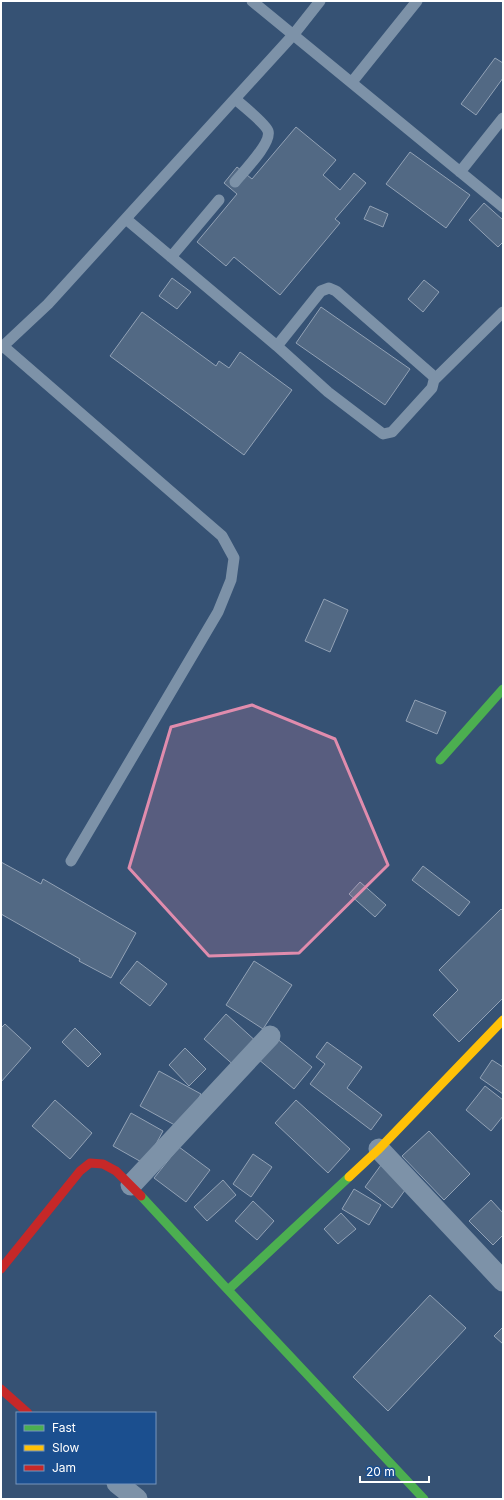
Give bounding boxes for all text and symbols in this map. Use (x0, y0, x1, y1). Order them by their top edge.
legend (16, 1412, 156, 1484)
text: Fast (52, 1420, 76, 1435)
text: Slow (52, 1440, 80, 1455)
scale bar (360, 1458, 429, 1484)
text: Jam (52, 1460, 76, 1475)
text: 20 m (366, 1464, 395, 1479)

